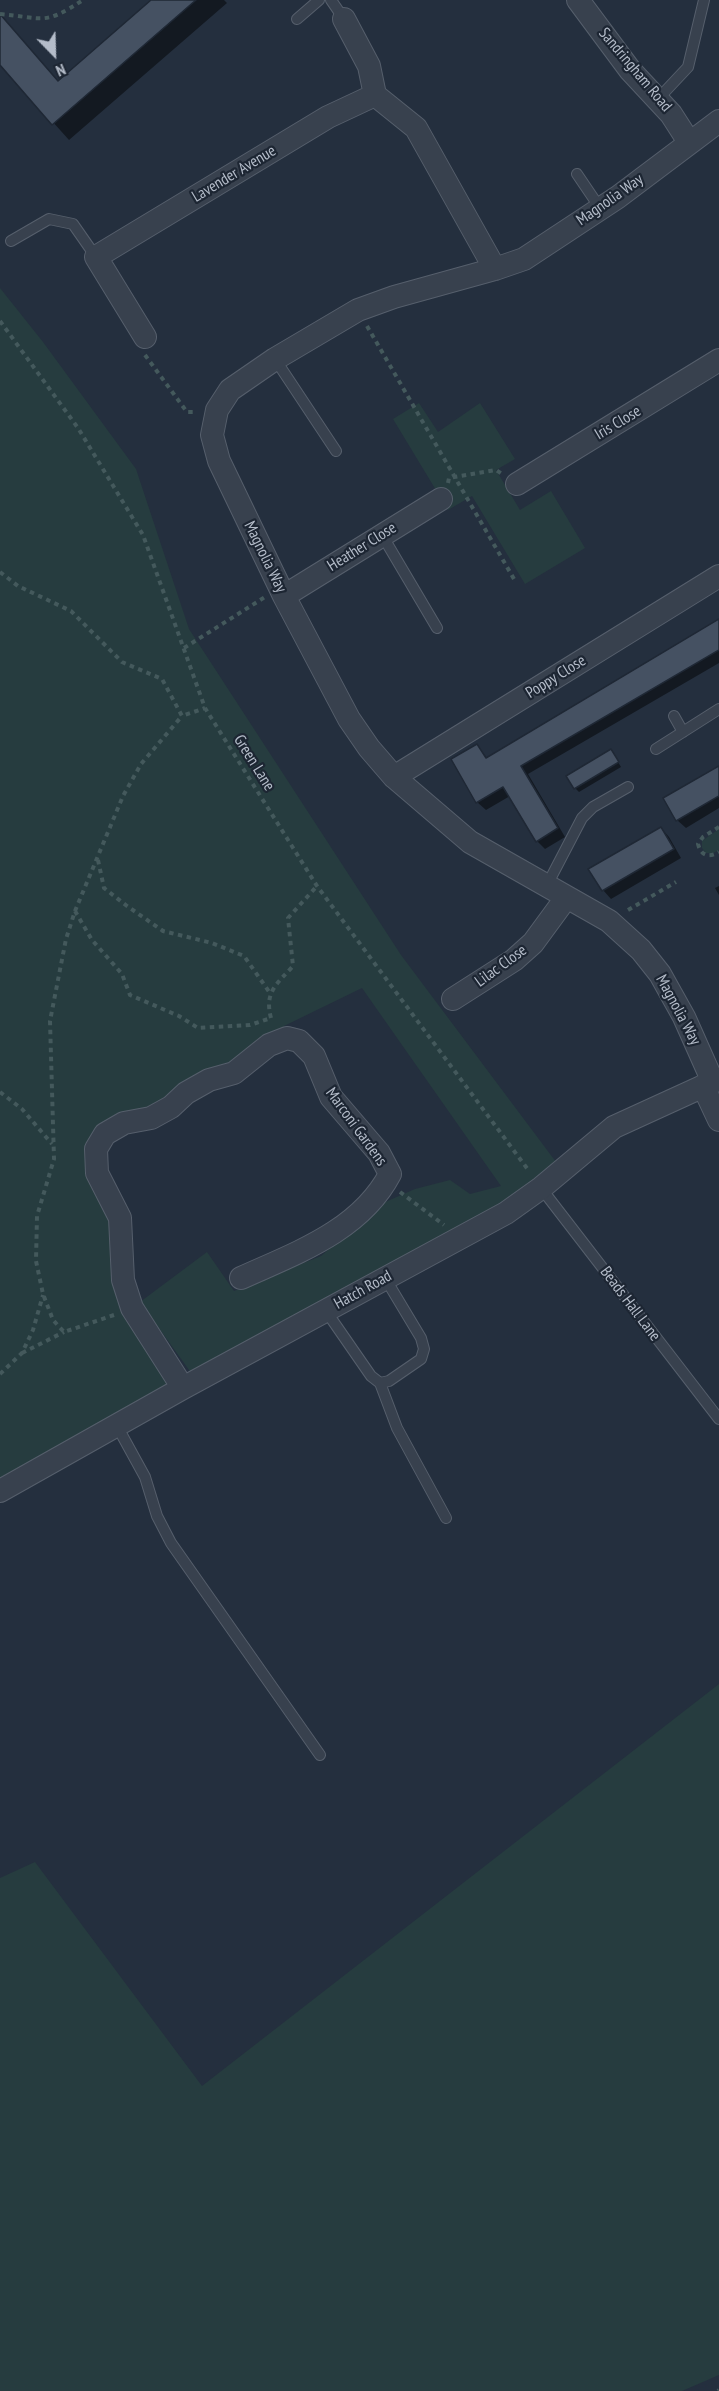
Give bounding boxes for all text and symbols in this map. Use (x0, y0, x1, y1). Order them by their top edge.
north arrow (24, 24, 84, 84)
street label: Sandringham Road (594, 24, 676, 116)
text: N (53, 60, 69, 81)
street label: Lavender Avenue (189, 141, 279, 207)
street label: Magnolia Way (573, 170, 647, 230)
street label: Iris Close (591, 402, 645, 444)
street label: Magnolia Way (239, 518, 291, 596)
street label: Heather Close (324, 518, 400, 576)
street label: Poppy Close (523, 651, 589, 703)
street label: Green Lane (229, 732, 279, 794)
street label: Lilac Close (471, 941, 531, 991)
street label: Magnolia Way (651, 971, 705, 1049)
street label: Marconi Gardens (321, 1084, 391, 1170)
street label: Beads Hall Lane (596, 1263, 664, 1345)
street label: Hatch Road (331, 1266, 395, 1314)

